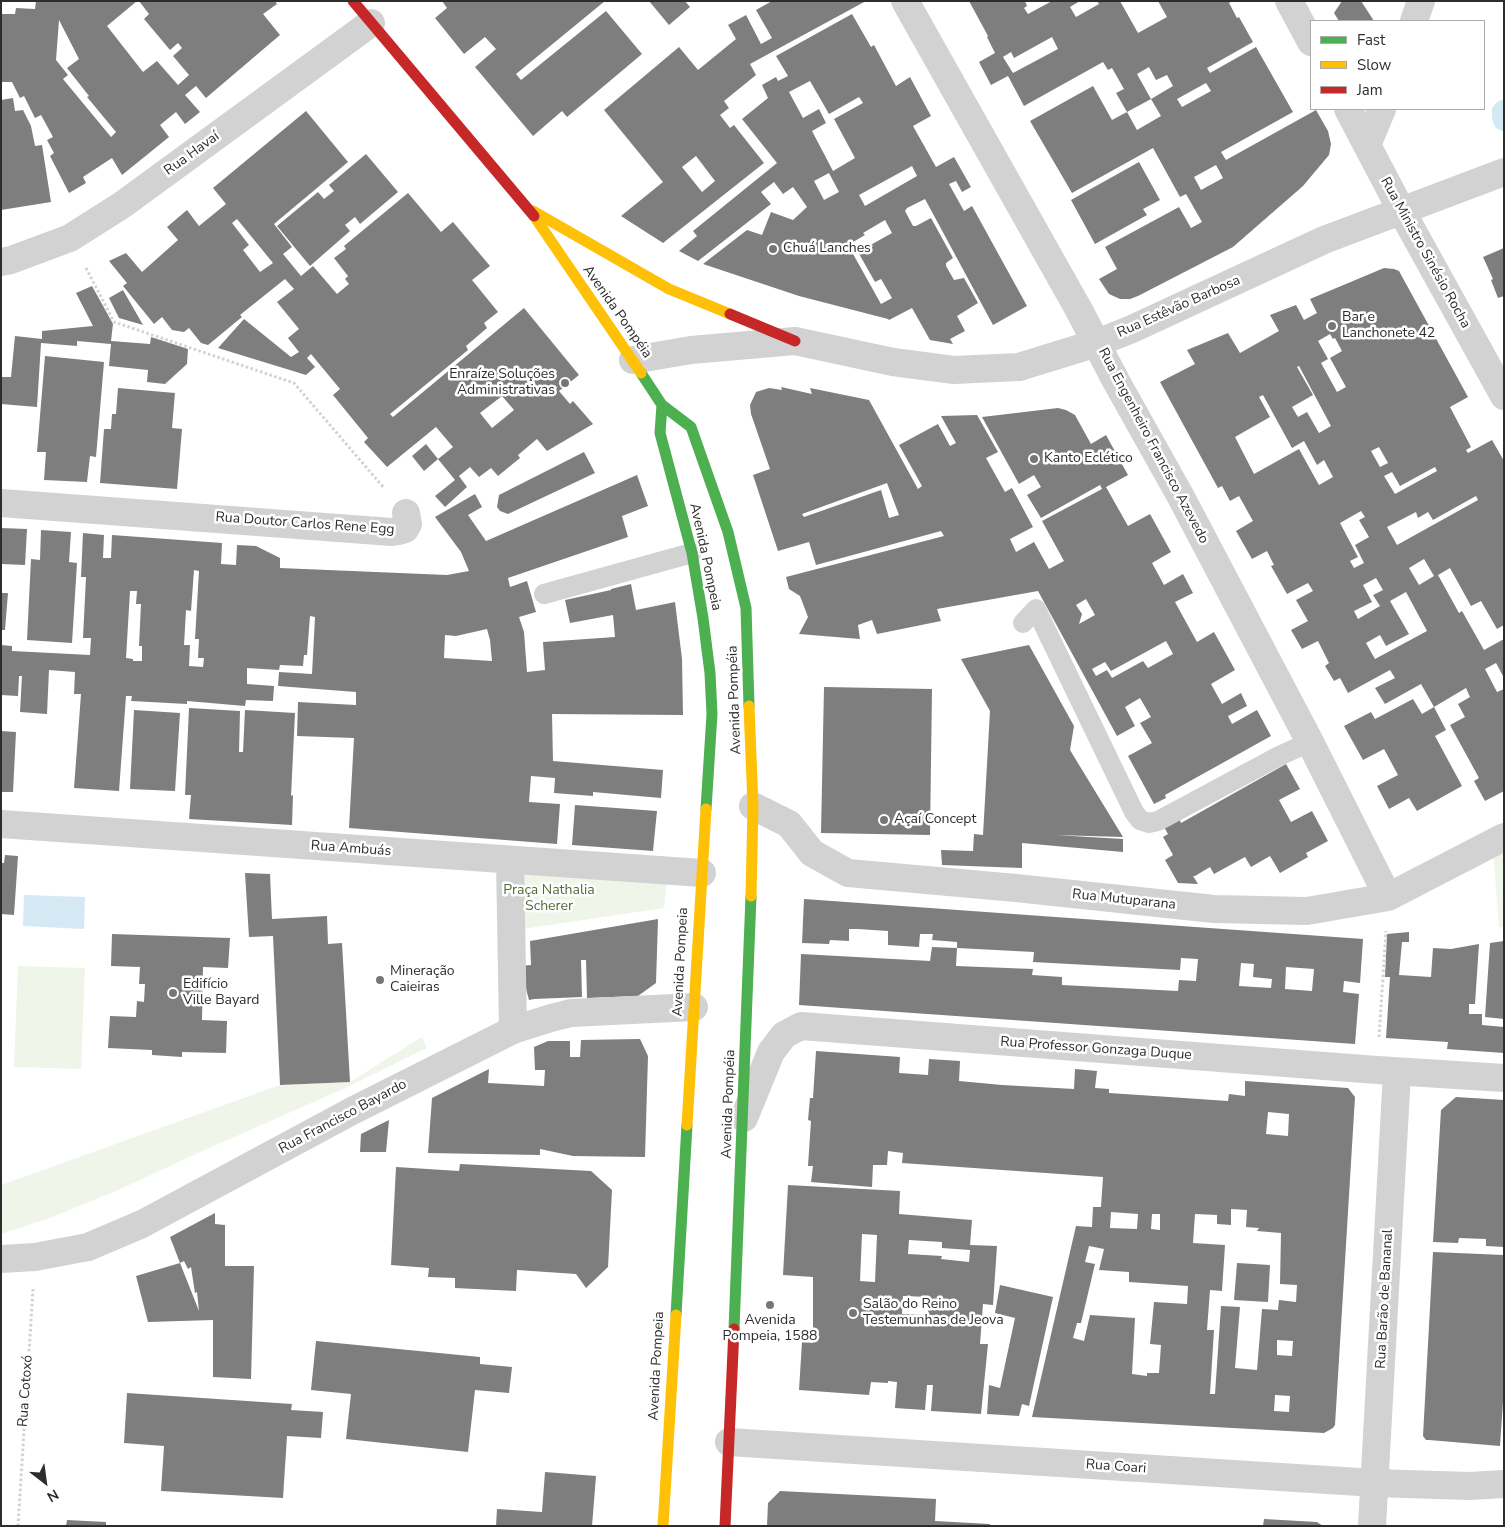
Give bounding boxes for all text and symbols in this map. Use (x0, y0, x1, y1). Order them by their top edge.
legend (1310, 20, 1485, 110)
text: Fast (1357, 30, 1385, 50)
text: Slow (1357, 55, 1391, 75)
text: Jam (1357, 80, 1383, 100)
street label: Rua Havaí (161, 128, 223, 180)
street label: Rua Ministro Sinésio Rocha (1376, 175, 1474, 331)
place label: Chuá Lanches (783, 241, 871, 257)
marker: Chuá Lanches (767, 243, 779, 255)
street label: Avenida Pompéia (579, 262, 655, 362)
street label: Rua Estêvão Barbosa (1115, 272, 1243, 342)
place label: Bar e Lanchonete 42 (1342, 310, 1435, 342)
marker: Bar e Lanchonete 42 (1326, 320, 1338, 332)
street label: Rua Engenheiro Francisco Azevedo (1094, 345, 1212, 547)
place label: Enraíze Soluções Administrativas (449, 367, 555, 400)
marker: Enraíze Soluções Administrativas (559, 377, 571, 389)
place label: Kanto Eclético (1044, 451, 1133, 467)
marker: Kanto Eclético (1028, 453, 1040, 465)
street label: Avenida Pompeia (685, 502, 725, 612)
street label: Rua Doutor Carlos Rene Egg (215, 509, 395, 539)
street label: Avenida Pompéia (725, 645, 745, 755)
place label: Açaí Concept (894, 812, 976, 828)
marker: Açaí Concept (878, 814, 890, 826)
street label: Rua Ambuás (310, 838, 392, 860)
park label: Praça Nathalia Scherer (503, 883, 595, 916)
street label: Rua Mutuparana (1071, 886, 1177, 914)
street label: Avenida Pompeia (670, 907, 692, 1017)
place label: Mineração Caieiras (390, 964, 455, 996)
marker: Mineração Caieiras (374, 974, 386, 986)
place label: Edifício Ville Bayard (183, 977, 260, 1010)
marker: Edifício Ville Bayard (167, 987, 179, 999)
street label: Rua Professor Gonzaga Duque (1000, 1034, 1192, 1064)
street label: Avenida Pompéia (719, 1049, 739, 1159)
street label: Rua Francisco Bayardo (276, 1076, 410, 1158)
street label: Rua Barão de Bananal (1373, 1229, 1397, 1369)
place label: Salão do Reino Testemunhas de Jeova (863, 1297, 1004, 1330)
marker: Avenida Pompeia, 1588 (764, 1299, 776, 1311)
marker: Salão do Reino Testemunhas de Jeova (847, 1307, 859, 1319)
street label: Avenida Pompeia (646, 1311, 668, 1421)
place label: Avenida Pompeia, 1588 (723, 1313, 817, 1345)
street label: Rua Cotoxó (15, 1354, 37, 1428)
north arrow (20, 1457, 70, 1507)
street label: Rua Coari (1085, 1457, 1147, 1477)
text: N (43, 1485, 62, 1506)

